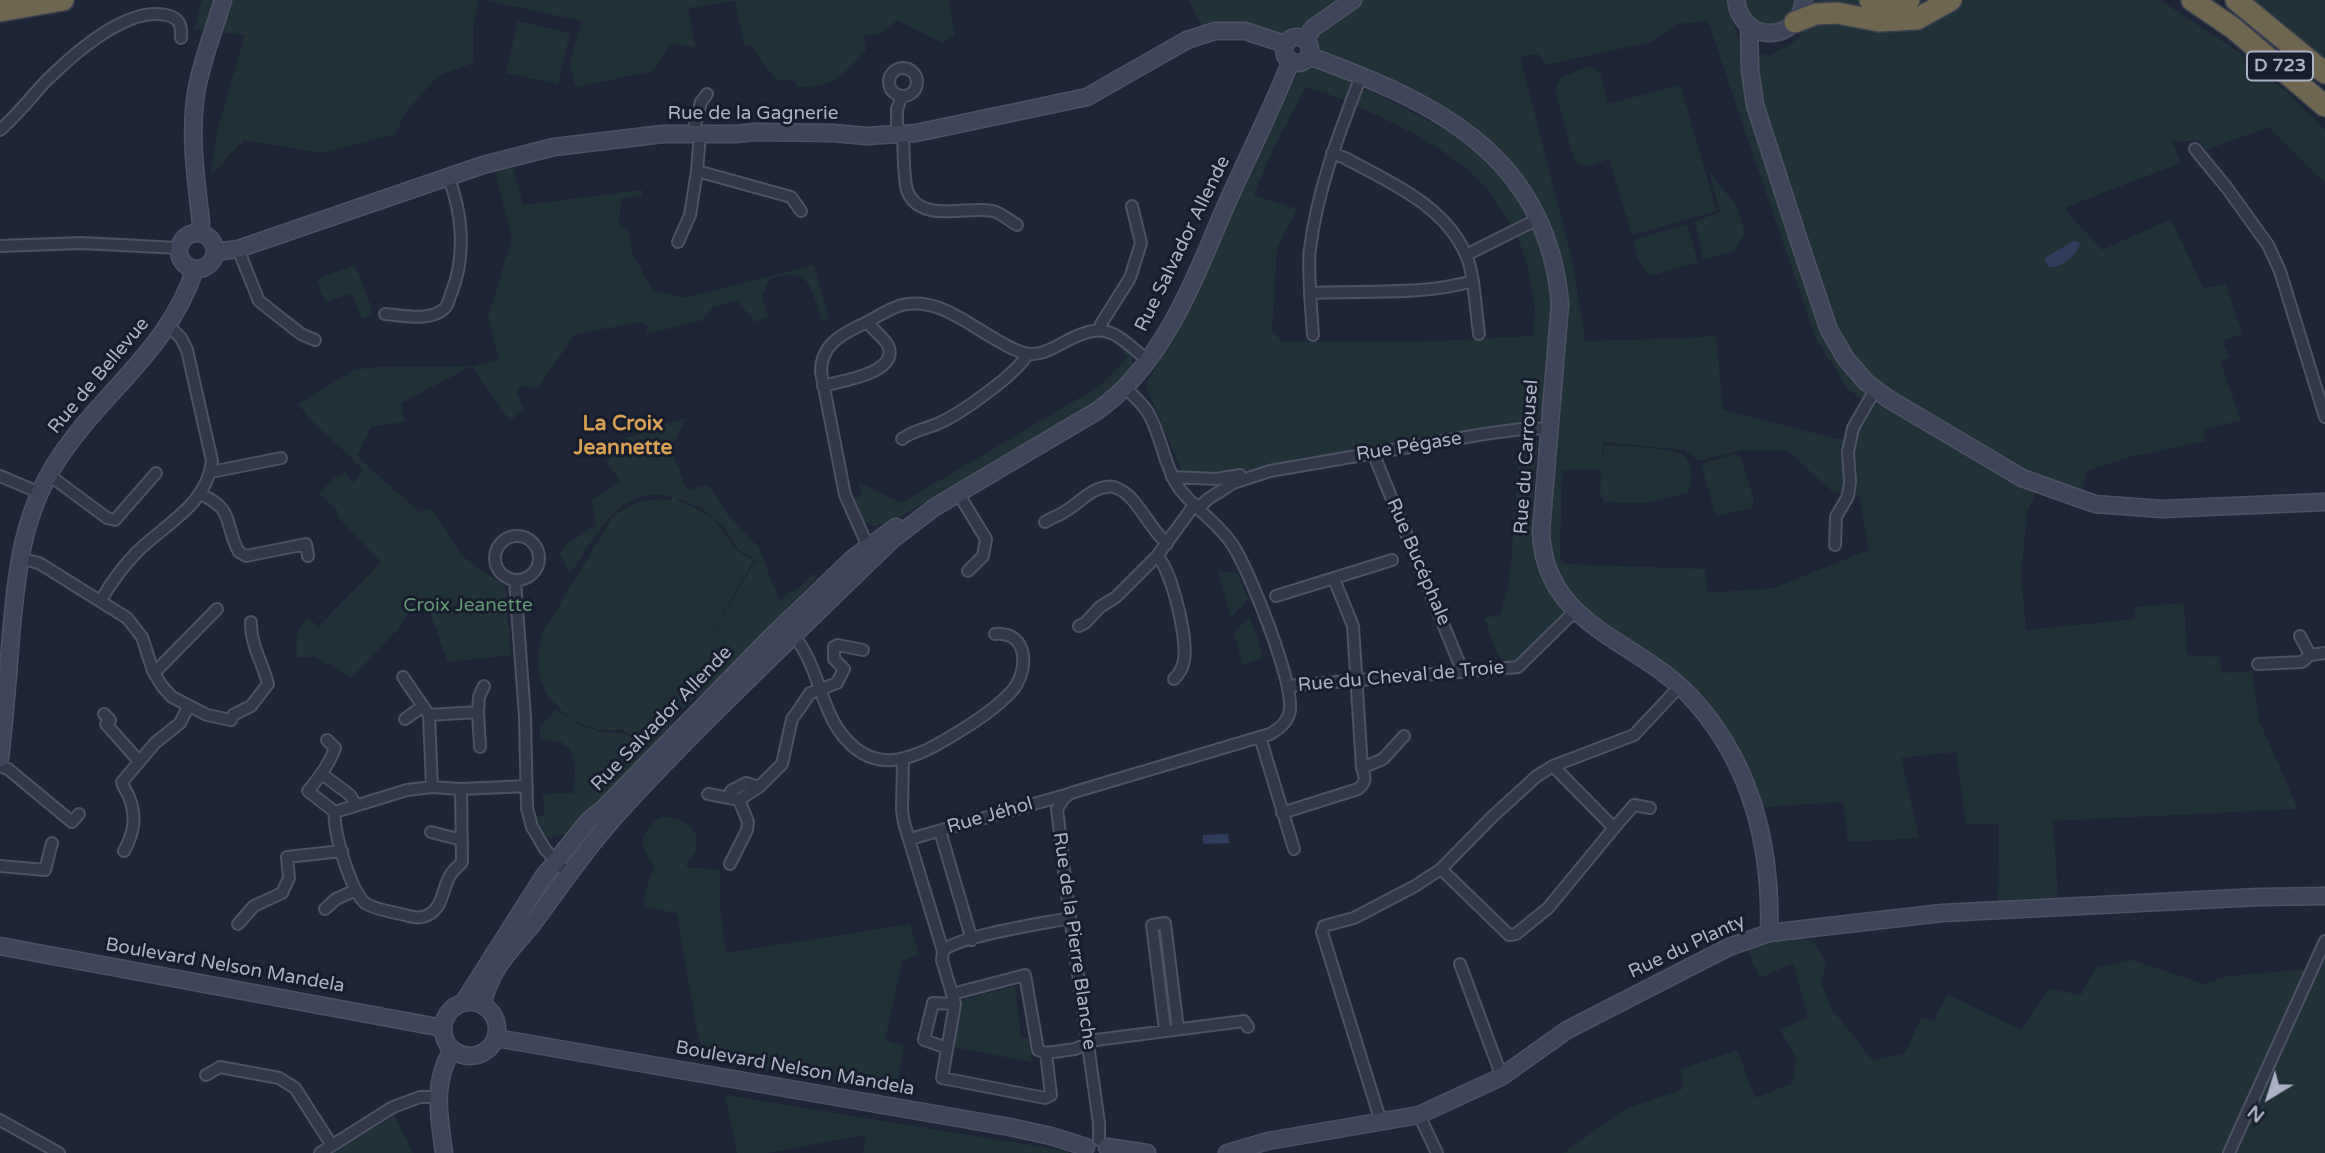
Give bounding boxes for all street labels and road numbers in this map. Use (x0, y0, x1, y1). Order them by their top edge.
road number: D 723 (2247, 52, 2313, 80)
street label: Rue de la Gagnerie (668, 103, 838, 125)
street label: Rue Salvador Allende (1130, 152, 1236, 336)
street label: Rue de Bellevue (44, 313, 154, 439)
street label: Rue du Carrousel (1510, 379, 1544, 535)
street label: Rue Pégase (1355, 427, 1463, 467)
street label: Rue Bucéphale (1381, 495, 1455, 629)
street label: Rue Salvador Allende (587, 642, 737, 796)
street label: Rue du Cheval de Troie (1297, 657, 1505, 697)
street label: Rue Jéhol (944, 793, 1036, 839)
street label: Rue de la Pierre Blanche (1047, 831, 1101, 1051)
street label: Rue du Planty (1625, 910, 1749, 984)
street label: Boulevard Nelson Mandela (104, 934, 346, 998)
street label: Boulevard Nelson Mandela (674, 1037, 916, 1101)

